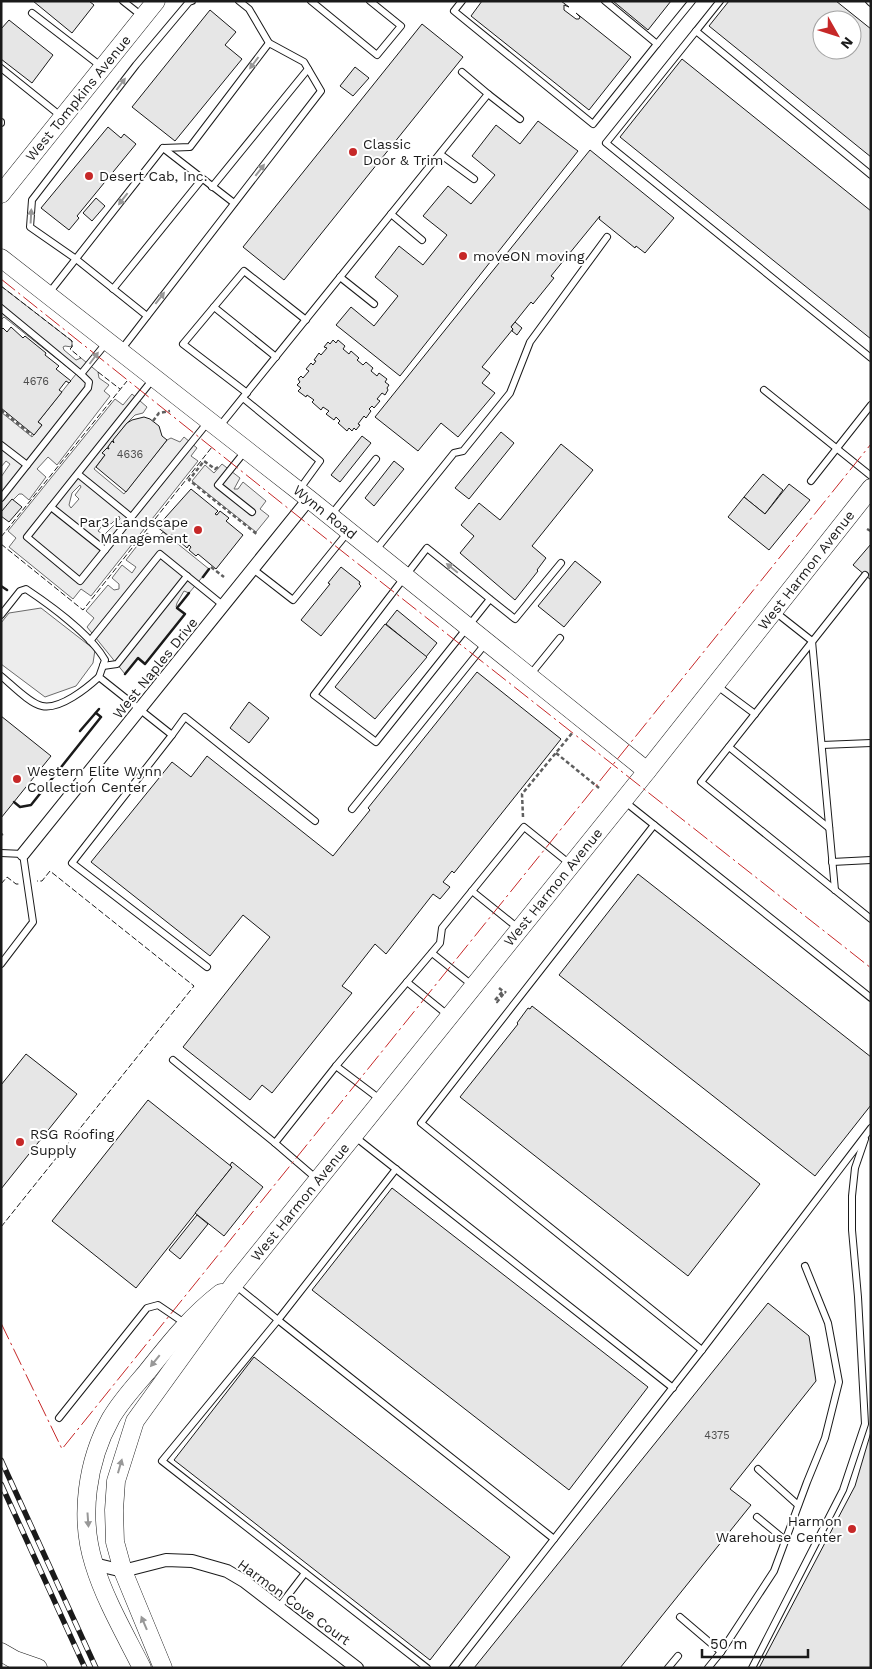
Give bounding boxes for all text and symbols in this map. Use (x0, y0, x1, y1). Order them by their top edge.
north arrow (812, 10, 862, 60)
street label: West Tompkins Avenue (22, 32, 134, 164)
text: N (838, 34, 857, 52)
one-way arrow (249, 56, 260, 69)
one-way arrow (115, 78, 126, 91)
place label: Classic Door & Trim (363, 136, 443, 168)
marker: Classic Door & Trim (347, 146, 359, 158)
one-way arrow (254, 164, 265, 177)
place label: Desert Cab, Inc. (99, 168, 207, 184)
marker: Desert Cab, Inc. (83, 170, 95, 182)
one-way arrow (117, 192, 128, 205)
one-way arrow (27, 208, 35, 224)
place label: moveON moving (473, 248, 585, 264)
marker: moveON moving (457, 250, 469, 262)
one-way arrow (155, 292, 166, 305)
one-way arrow (89, 352, 100, 365)
house number: 4676 (23, 375, 49, 388)
house number: 4636 (117, 448, 144, 461)
street label: Wynn Road (290, 482, 360, 542)
street label: West Harmon Avenue (754, 507, 858, 633)
place label: Par3 Landscape Management (79, 514, 188, 546)
marker: Par3 Landscape Management (192, 524, 204, 536)
one-way arrow (446, 563, 459, 574)
street label: West Naples Drive (109, 614, 201, 722)
place label: Western Elite Wynn Collection Center (27, 763, 162, 795)
marker: Western Elite Wynn Collection Center (11, 773, 23, 785)
street label: West Harmon Avenue (501, 825, 605, 949)
place label: RSG Roofing Supply (30, 1126, 115, 1158)
marker: RSG Roofing Supply (14, 1136, 26, 1148)
street label: West Harmon Avenue (248, 1140, 352, 1264)
one-way arrow (150, 1355, 161, 1368)
house number: 4375 (704, 1429, 730, 1442)
one-way arrow (117, 1459, 125, 1474)
one-way arrow (84, 1512, 92, 1528)
place label: Harmon Warehouse Center (716, 1513, 842, 1545)
marker: Harmon Warehouse Center (846, 1523, 858, 1535)
street label: Harmon Cove Court (235, 1556, 353, 1648)
one-way arrow (140, 1615, 148, 1630)
scale bar (702, 1626, 808, 1658)
text: 50 m (710, 1635, 747, 1653)

